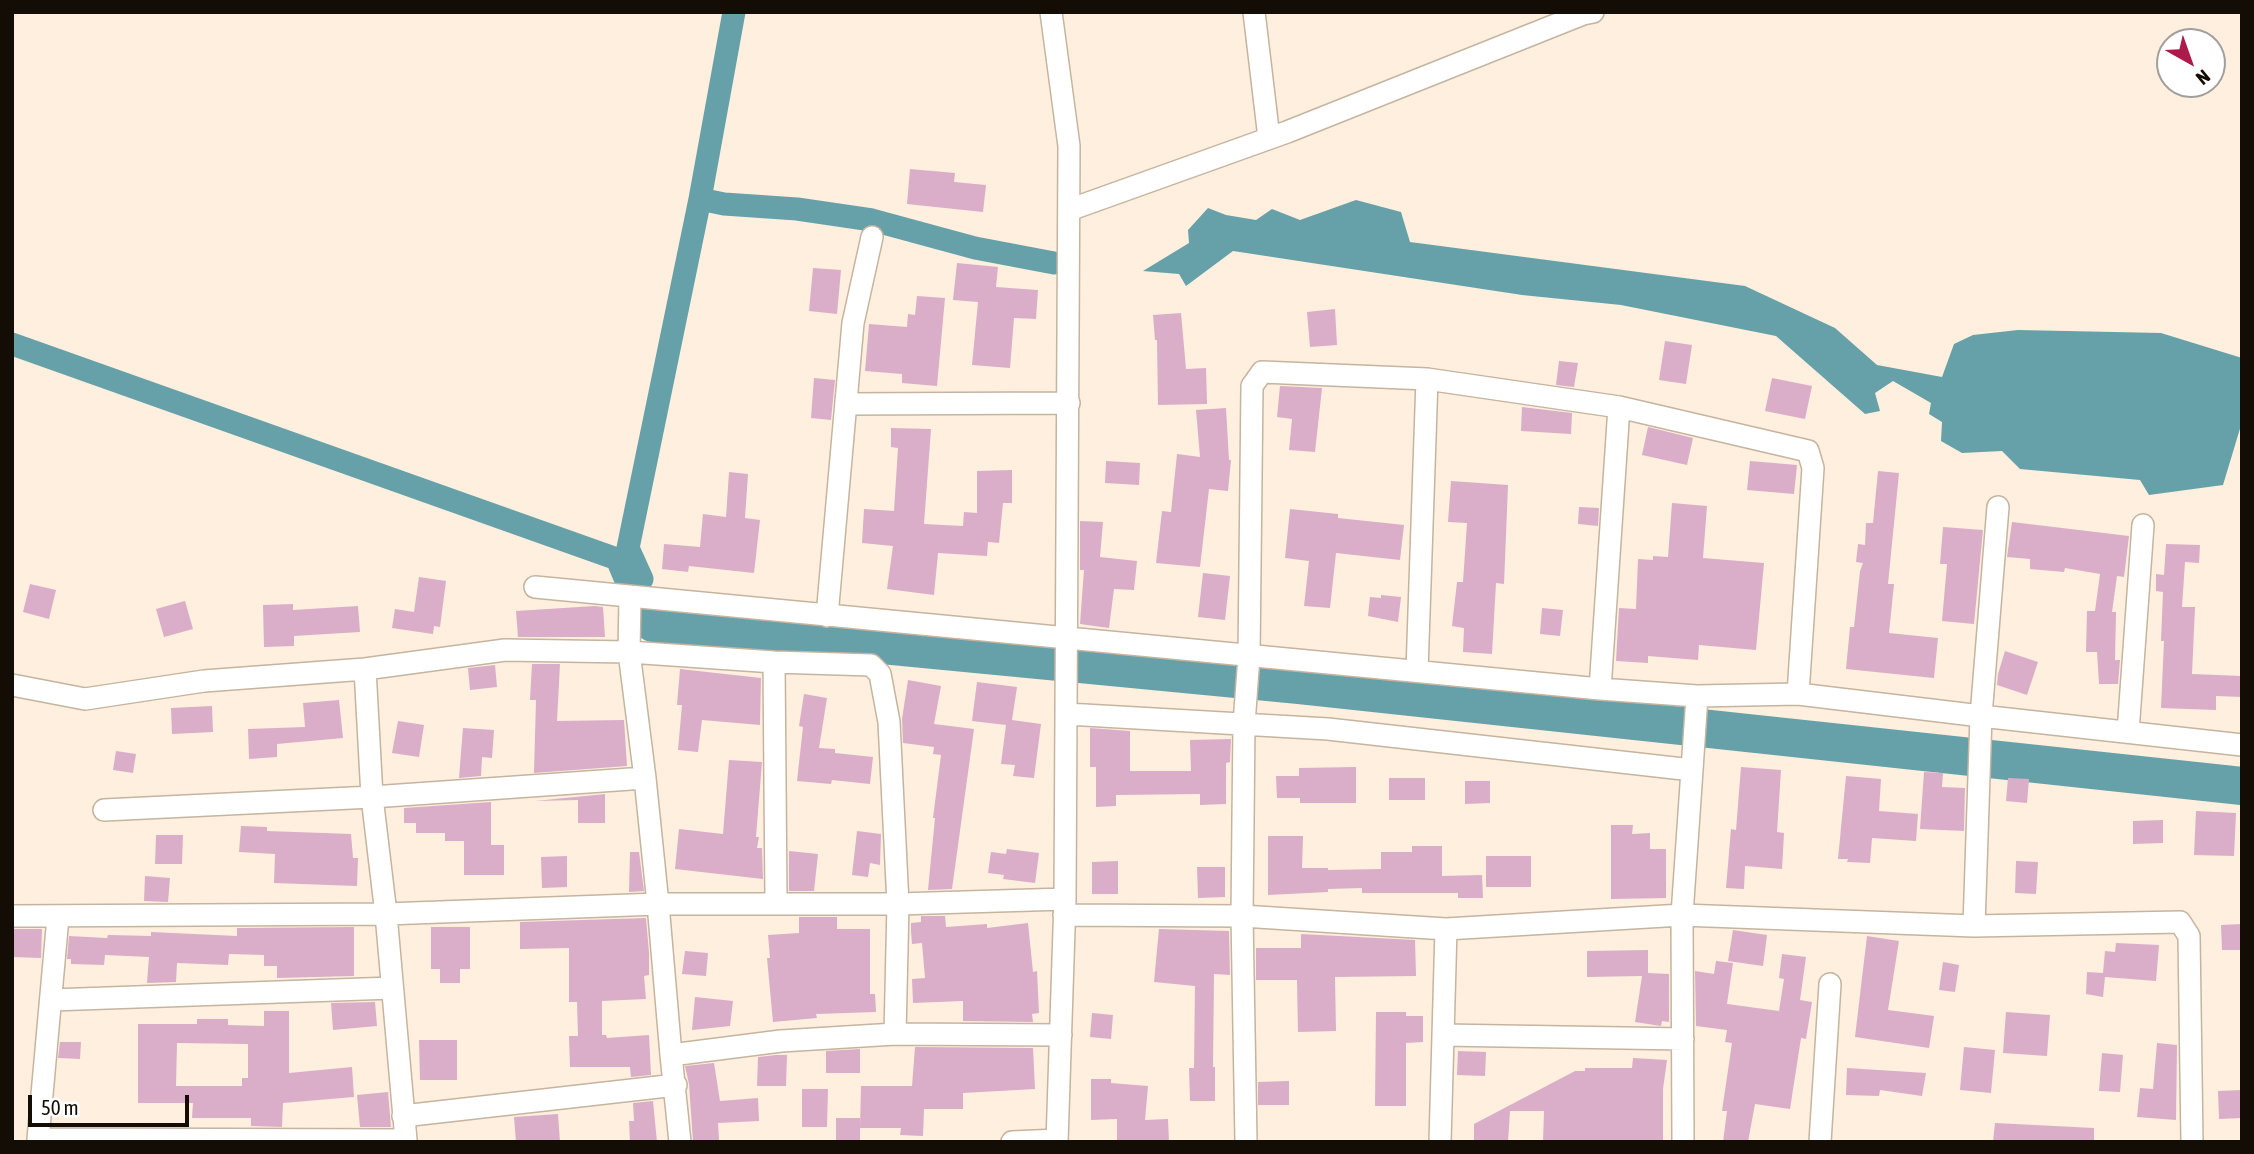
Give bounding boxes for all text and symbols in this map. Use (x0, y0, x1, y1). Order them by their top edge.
north arrow (2156, 28, 2226, 98)
text: N (2192, 66, 2215, 90)
scale bar (32, 1080, 192, 1124)
text: 50 m (41, 1095, 79, 1119)

